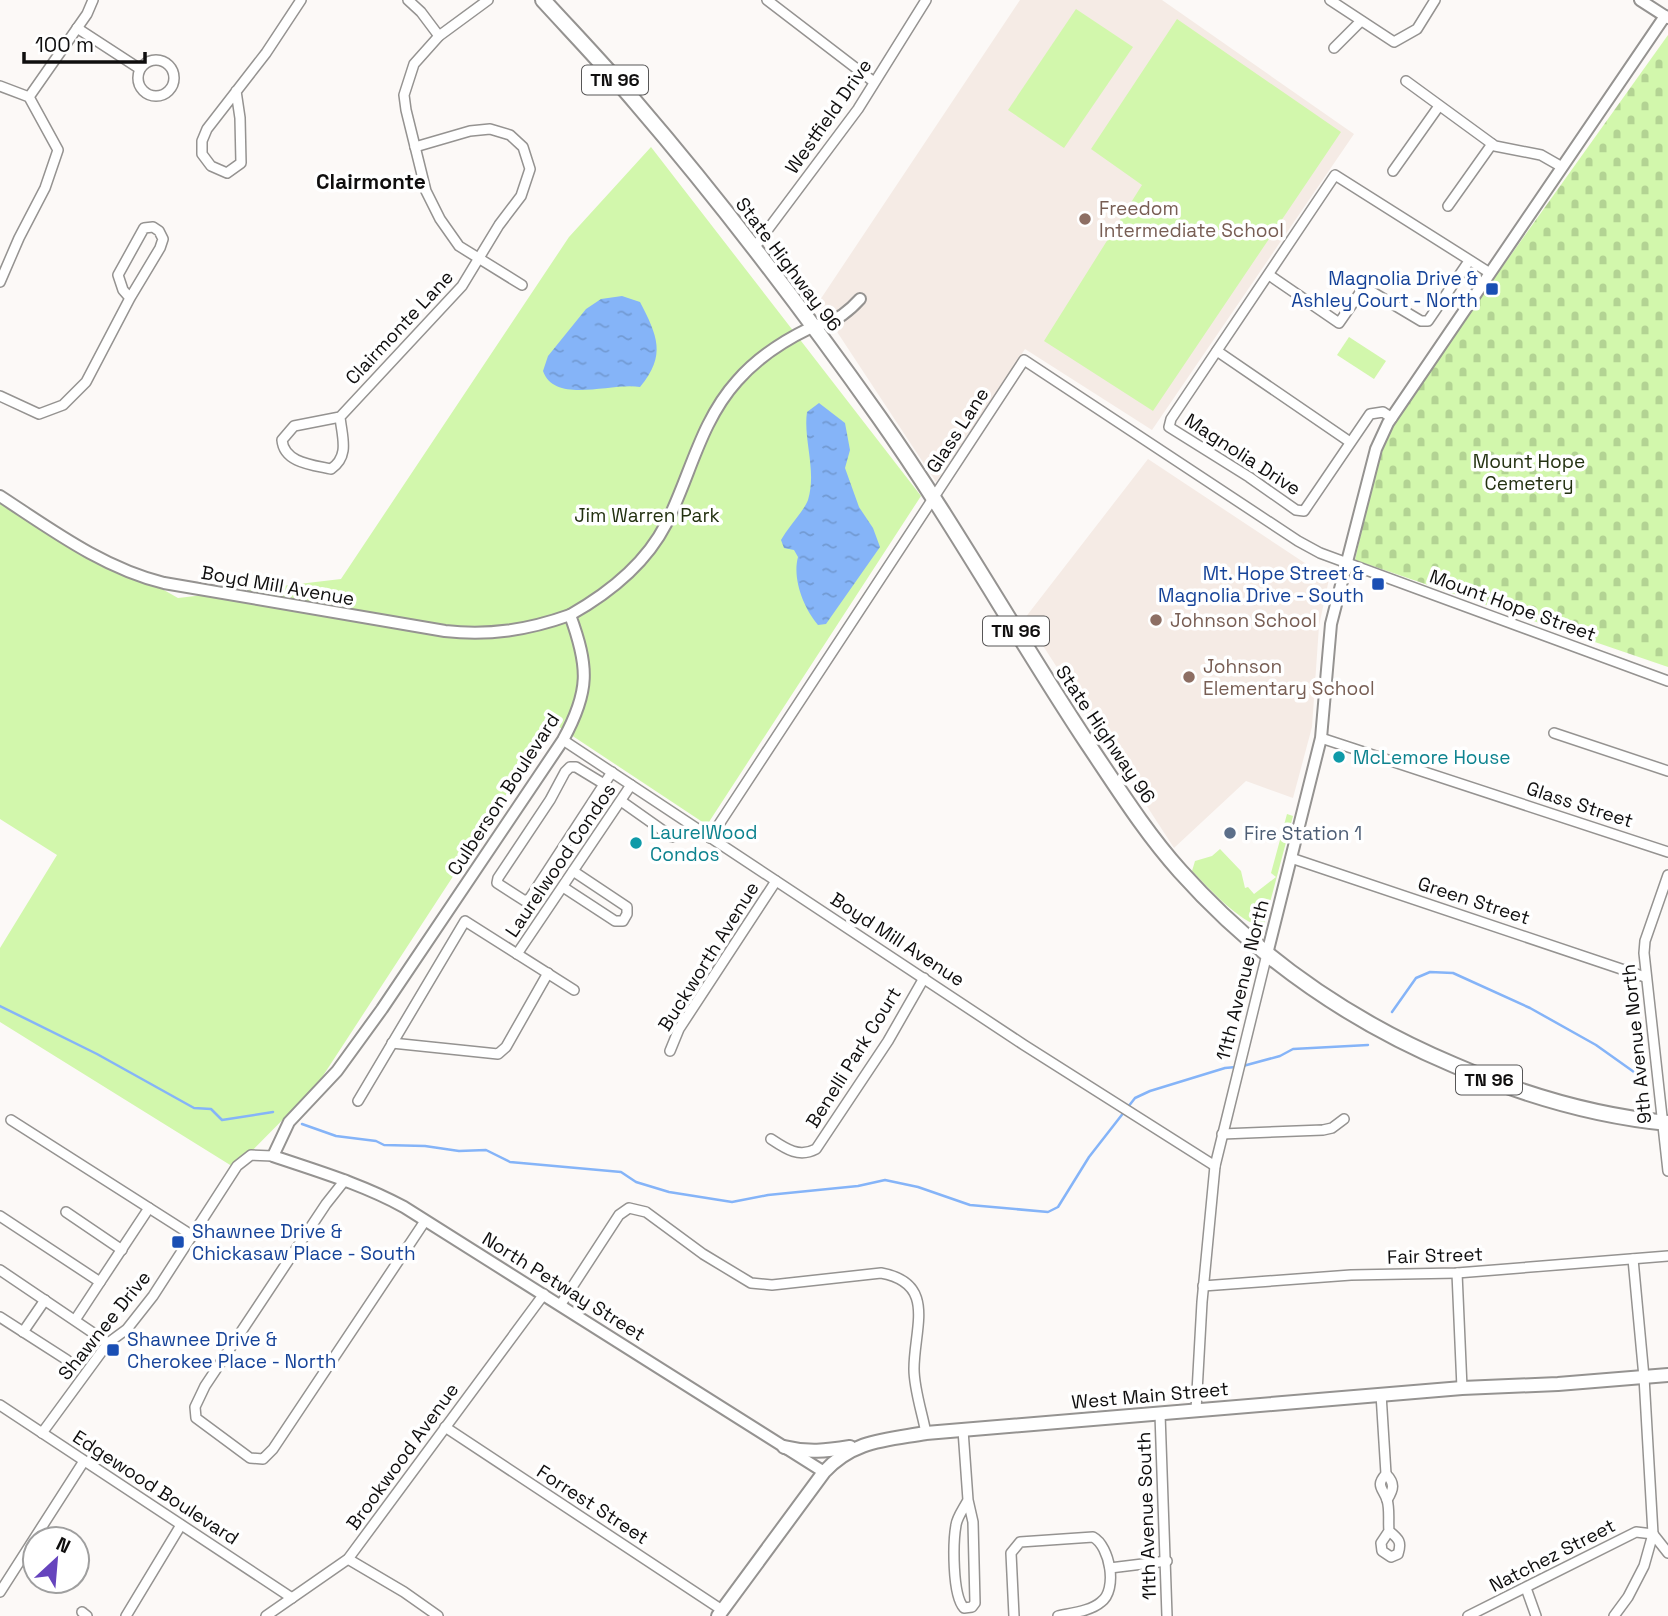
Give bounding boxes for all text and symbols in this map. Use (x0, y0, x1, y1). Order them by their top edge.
scale bar (24, 21, 145, 65)
text: 100 m (35, 31, 94, 58)
street label: Westfield Drive (780, 54, 877, 179)
road number: TN 96 (582, 66, 648, 94)
district label: Clairmonte (316, 168, 426, 195)
street label: State Highway 96 (730, 192, 847, 336)
place label: Freedom Intermediate School (1099, 196, 1284, 243)
marker: Freedom Intermediate School (1077, 211, 1093, 227)
street label: Clairmonte Lane (340, 265, 459, 390)
place label: Magnolia Drive & Ashley Court - North (1291, 266, 1478, 313)
marker: Magnolia Drive & Ashley Court - North (1484, 281, 1500, 297)
street label: Glass Lane (920, 383, 994, 478)
street label: Magnolia Drive (1180, 408, 1305, 501)
park label: Mount Hope Cemetery (1473, 449, 1585, 496)
park label: Jim Warren Park (574, 503, 720, 528)
street label: Boyd Mill Avenue (199, 560, 356, 611)
place label: Mt. Hope Street & Magnolia Drive - South (1158, 561, 1364, 608)
street label: Mount Hope Street (1426, 564, 1600, 647)
marker: Mt. Hope Street & Magnolia Drive - South (1370, 576, 1386, 592)
place label: Johnson School (1170, 608, 1317, 633)
marker: Johnson School (1148, 612, 1164, 628)
road number: TN 96 (983, 616, 1049, 646)
place label: Johnson Elementary School (1203, 654, 1375, 701)
street label: State Highway 96 (1050, 660, 1161, 808)
marker: Johnson Elementary School (1181, 669, 1197, 685)
street label: Culberson Boulevard (442, 708, 565, 880)
place label: McLemore House (1353, 745, 1510, 770)
marker: McLemore House (1331, 749, 1347, 765)
street label: Glass Street (1523, 775, 1636, 834)
street label: Laurelwood Condos (500, 778, 621, 942)
place label: LaurelWood Condos (650, 820, 758, 867)
place label: Fire Station 1 (1244, 821, 1362, 846)
marker: Fire Station 1 (1222, 825, 1238, 841)
marker: LaurelWood Condos (628, 835, 644, 851)
street label: Green Street (1415, 871, 1533, 930)
street label: Buckworth Avenue (652, 877, 765, 1036)
street label: Boyd Mill Avenue (826, 887, 970, 992)
street label: 11th Avenue North (1210, 897, 1275, 1063)
street label: 9th Avenue North (1616, 963, 1657, 1125)
street label: Benelli Park Court (800, 982, 907, 1132)
road number: TN 96 (1456, 1065, 1522, 1094)
place label: Shawnee Drive & Chickasaw Place - South (192, 1219, 416, 1266)
street label: North Petway Street (477, 1226, 650, 1347)
marker: Shawnee Drive & Chickasaw Place - South (170, 1234, 186, 1250)
street label: Fair Street (1387, 1241, 1483, 1270)
street label: Shawnee Drive (53, 1265, 156, 1385)
place label: Shawnee Drive & Cherokee Place - North (127, 1327, 336, 1374)
marker: Shawnee Drive & Cherokee Place - North (105, 1342, 121, 1358)
street label: West Main Street (1070, 1376, 1230, 1415)
street label: Brookwood Avenue (341, 1378, 464, 1535)
street label: Edgewood Boulevard (68, 1424, 244, 1551)
street label: 11th Avenue South (1131, 1431, 1162, 1601)
street label: Forrest Street (532, 1459, 653, 1550)
street label: Natchez Street (1485, 1513, 1619, 1598)
north arrow (21, 1525, 91, 1595)
text: N (52, 1531, 74, 1559)

